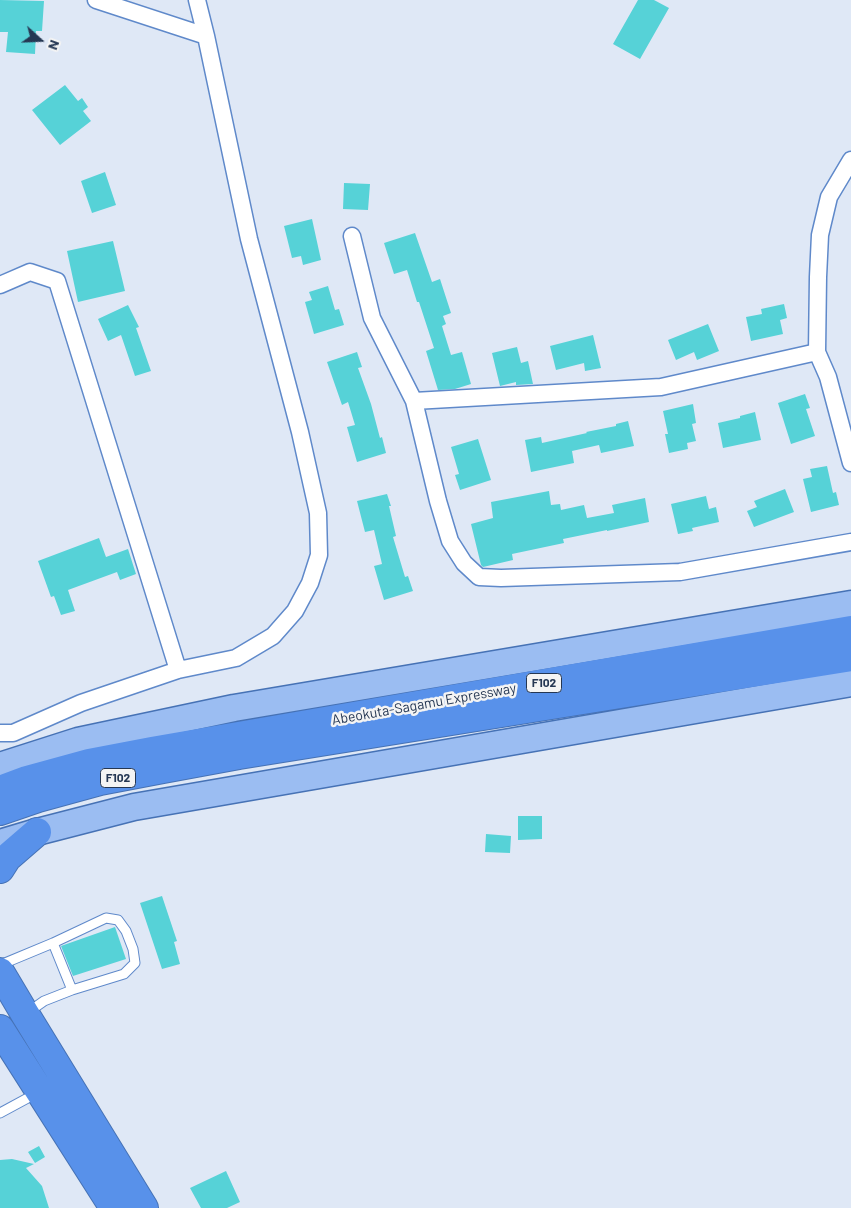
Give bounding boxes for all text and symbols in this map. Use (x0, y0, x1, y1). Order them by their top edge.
north arrow (15, 15, 65, 65)
text: N (45, 38, 64, 53)
road number: F102 (526, 674, 562, 692)
street label: Abeokuta-Sagamu Expressway (331, 680, 517, 728)
road number: F102 (100, 768, 136, 788)

